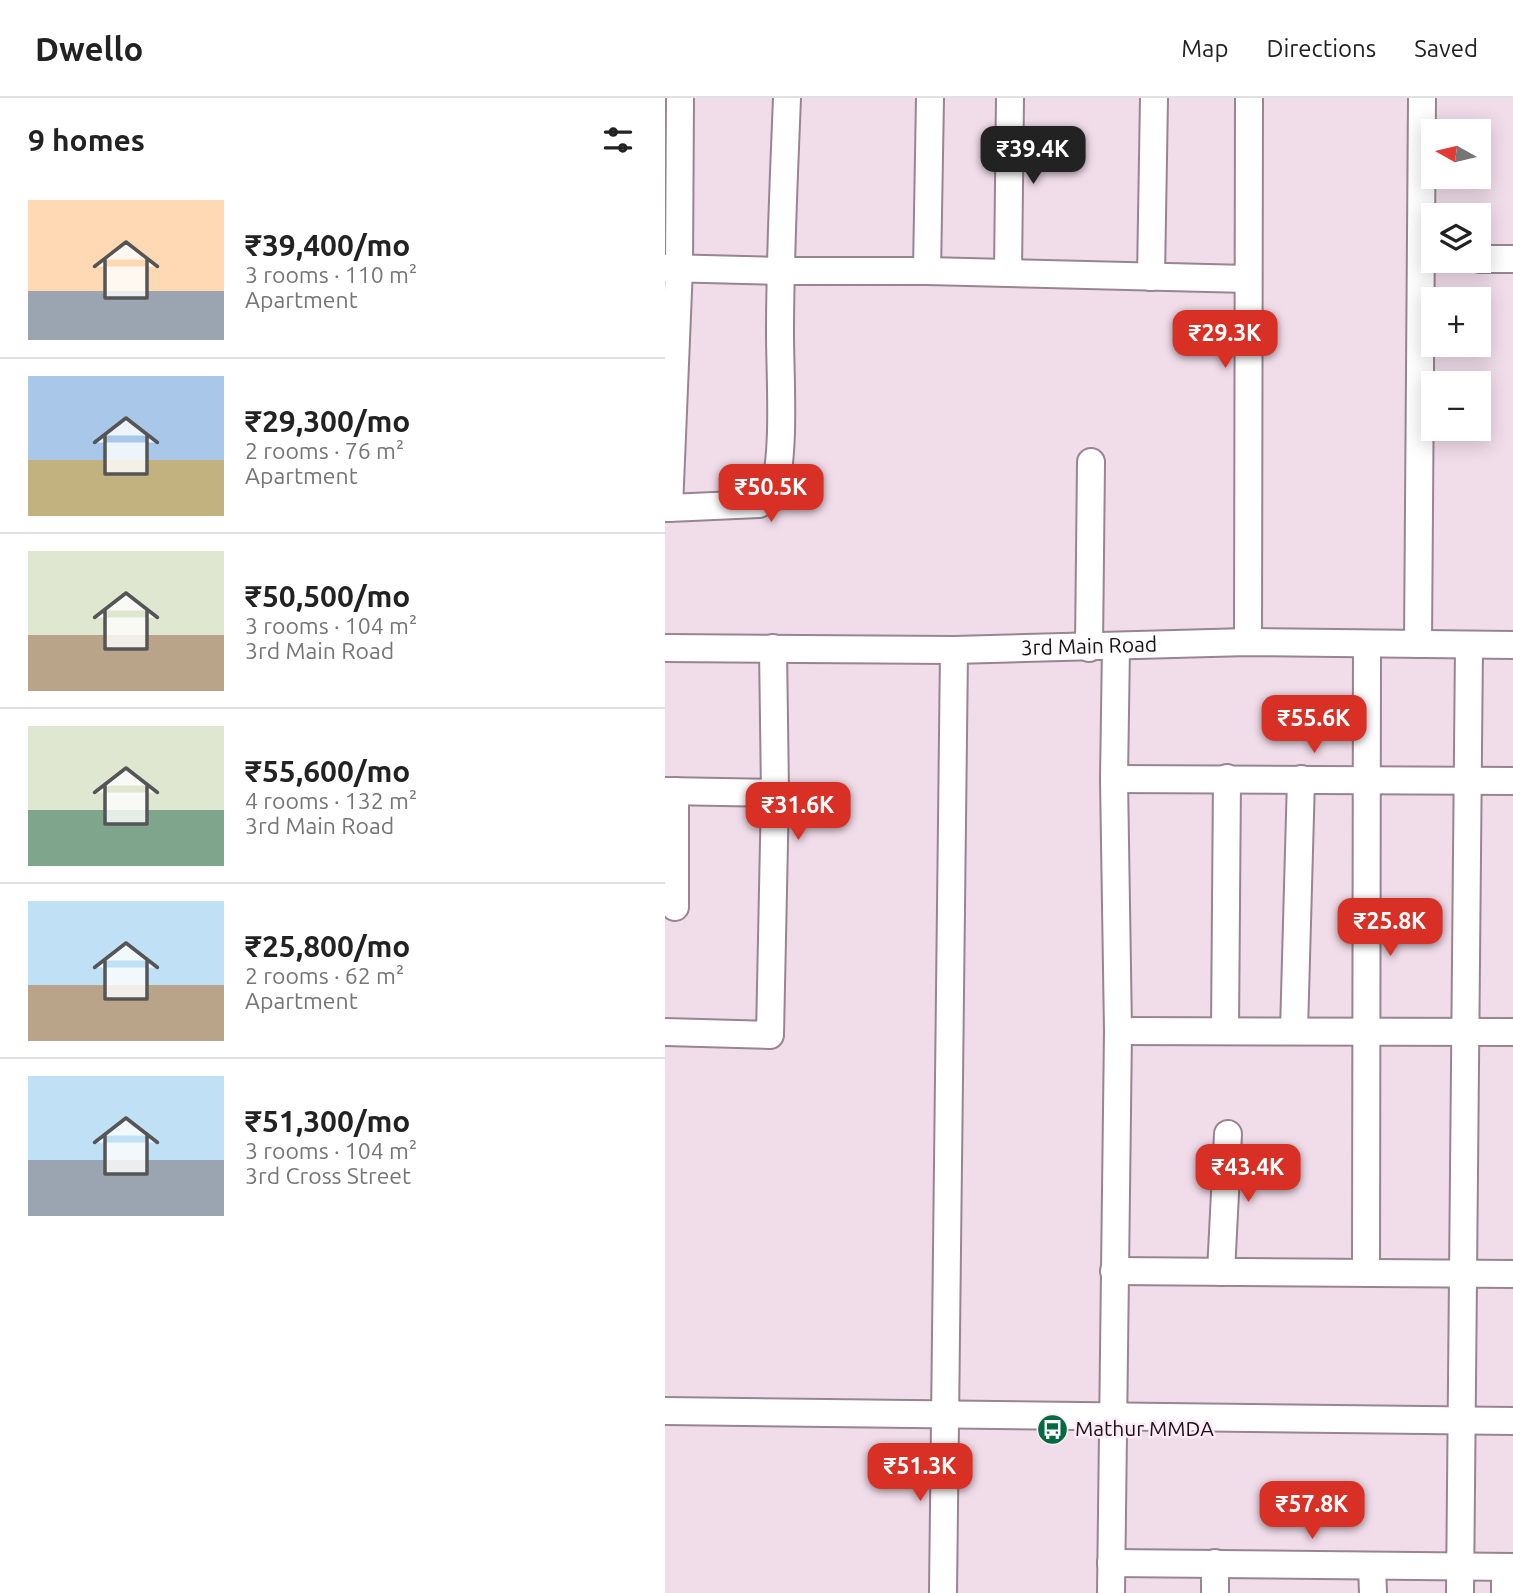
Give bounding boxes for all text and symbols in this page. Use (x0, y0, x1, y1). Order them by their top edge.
text: Dwello (35, 30, 143, 67)
text: Map (1181, 35, 1228, 62)
text: Directions (1266, 35, 1376, 62)
text: Saved (1414, 35, 1478, 62)
north arrow (1421, 119, 1491, 189)
map controls (1421, 119, 1491, 441)
icon: filters (599, 121, 637, 159)
text: 9 homes (28, 123, 145, 157)
pin: ₹39.4K (976, 126, 1090, 186)
text: ₹39.4K (997, 136, 1069, 161)
button: layers (1421, 203, 1491, 273)
icon: home (84, 228, 168, 312)
text: ₹39,400/mo (245, 228, 410, 262)
text: 3 rooms · 110 m² (245, 262, 417, 287)
text: Apartment (245, 287, 358, 312)
button: + (1421, 287, 1491, 357)
pin: ₹29.3K (1168, 310, 1282, 370)
text: ₹29.3K (1189, 320, 1261, 345)
button: − (1421, 371, 1491, 441)
icon: home (84, 404, 168, 488)
text: ₹29,300/mo (245, 404, 410, 438)
text: 2 rooms · 76 m² (245, 438, 404, 463)
text: Apartment (245, 463, 358, 488)
pin: ₹50.5K (714, 464, 828, 524)
text: ₹50.5K (735, 474, 807, 499)
icon: home (84, 579, 168, 663)
text: ₹50,500/mo (245, 579, 410, 613)
text: 3 rooms · 104 m² (245, 613, 417, 638)
street label: 3rd Main Road (1020, 631, 1157, 659)
text: 3rd Main Road (245, 638, 394, 663)
pin: ₹55.6K (1257, 696, 1371, 755)
text: ₹55.6K (1278, 705, 1350, 730)
icon: home (84, 754, 168, 838)
text: ₹55,600/mo (245, 754, 410, 788)
pin: ₹31.6K (741, 782, 855, 842)
text: 4 rooms · 132 m² (245, 788, 417, 813)
text: ₹31.6K (762, 792, 834, 817)
text: 3rd Main Road (245, 813, 394, 838)
pin: ₹25.8K (1333, 898, 1447, 958)
text: ₹25.8K (1354, 908, 1426, 933)
icon: home (84, 929, 168, 1013)
text: ₹25,800/mo (245, 929, 410, 963)
text: 2 rooms · 62 m² (245, 963, 404, 988)
text: Apartment (245, 988, 358, 1013)
icon: home (84, 1104, 168, 1188)
text: ₹51,300/mo (245, 1104, 410, 1138)
text: 3 rooms · 104 m² (245, 1138, 417, 1163)
pin: ₹43.4K (1191, 1144, 1305, 1204)
text: ₹43.4K (1212, 1154, 1284, 1179)
text: 3rd Cross Street (245, 1163, 411, 1188)
bus stop icon: Mathur MMDA (1035, 1412, 1069, 1446)
place label: Mathur MMDA (1075, 1416, 1214, 1440)
pin: ₹51.3K (863, 1444, 977, 1503)
text: ₹51.3K (884, 1453, 956, 1478)
pin: ₹57.8K (1255, 1482, 1369, 1541)
text: ₹57.8K (1276, 1491, 1348, 1516)

